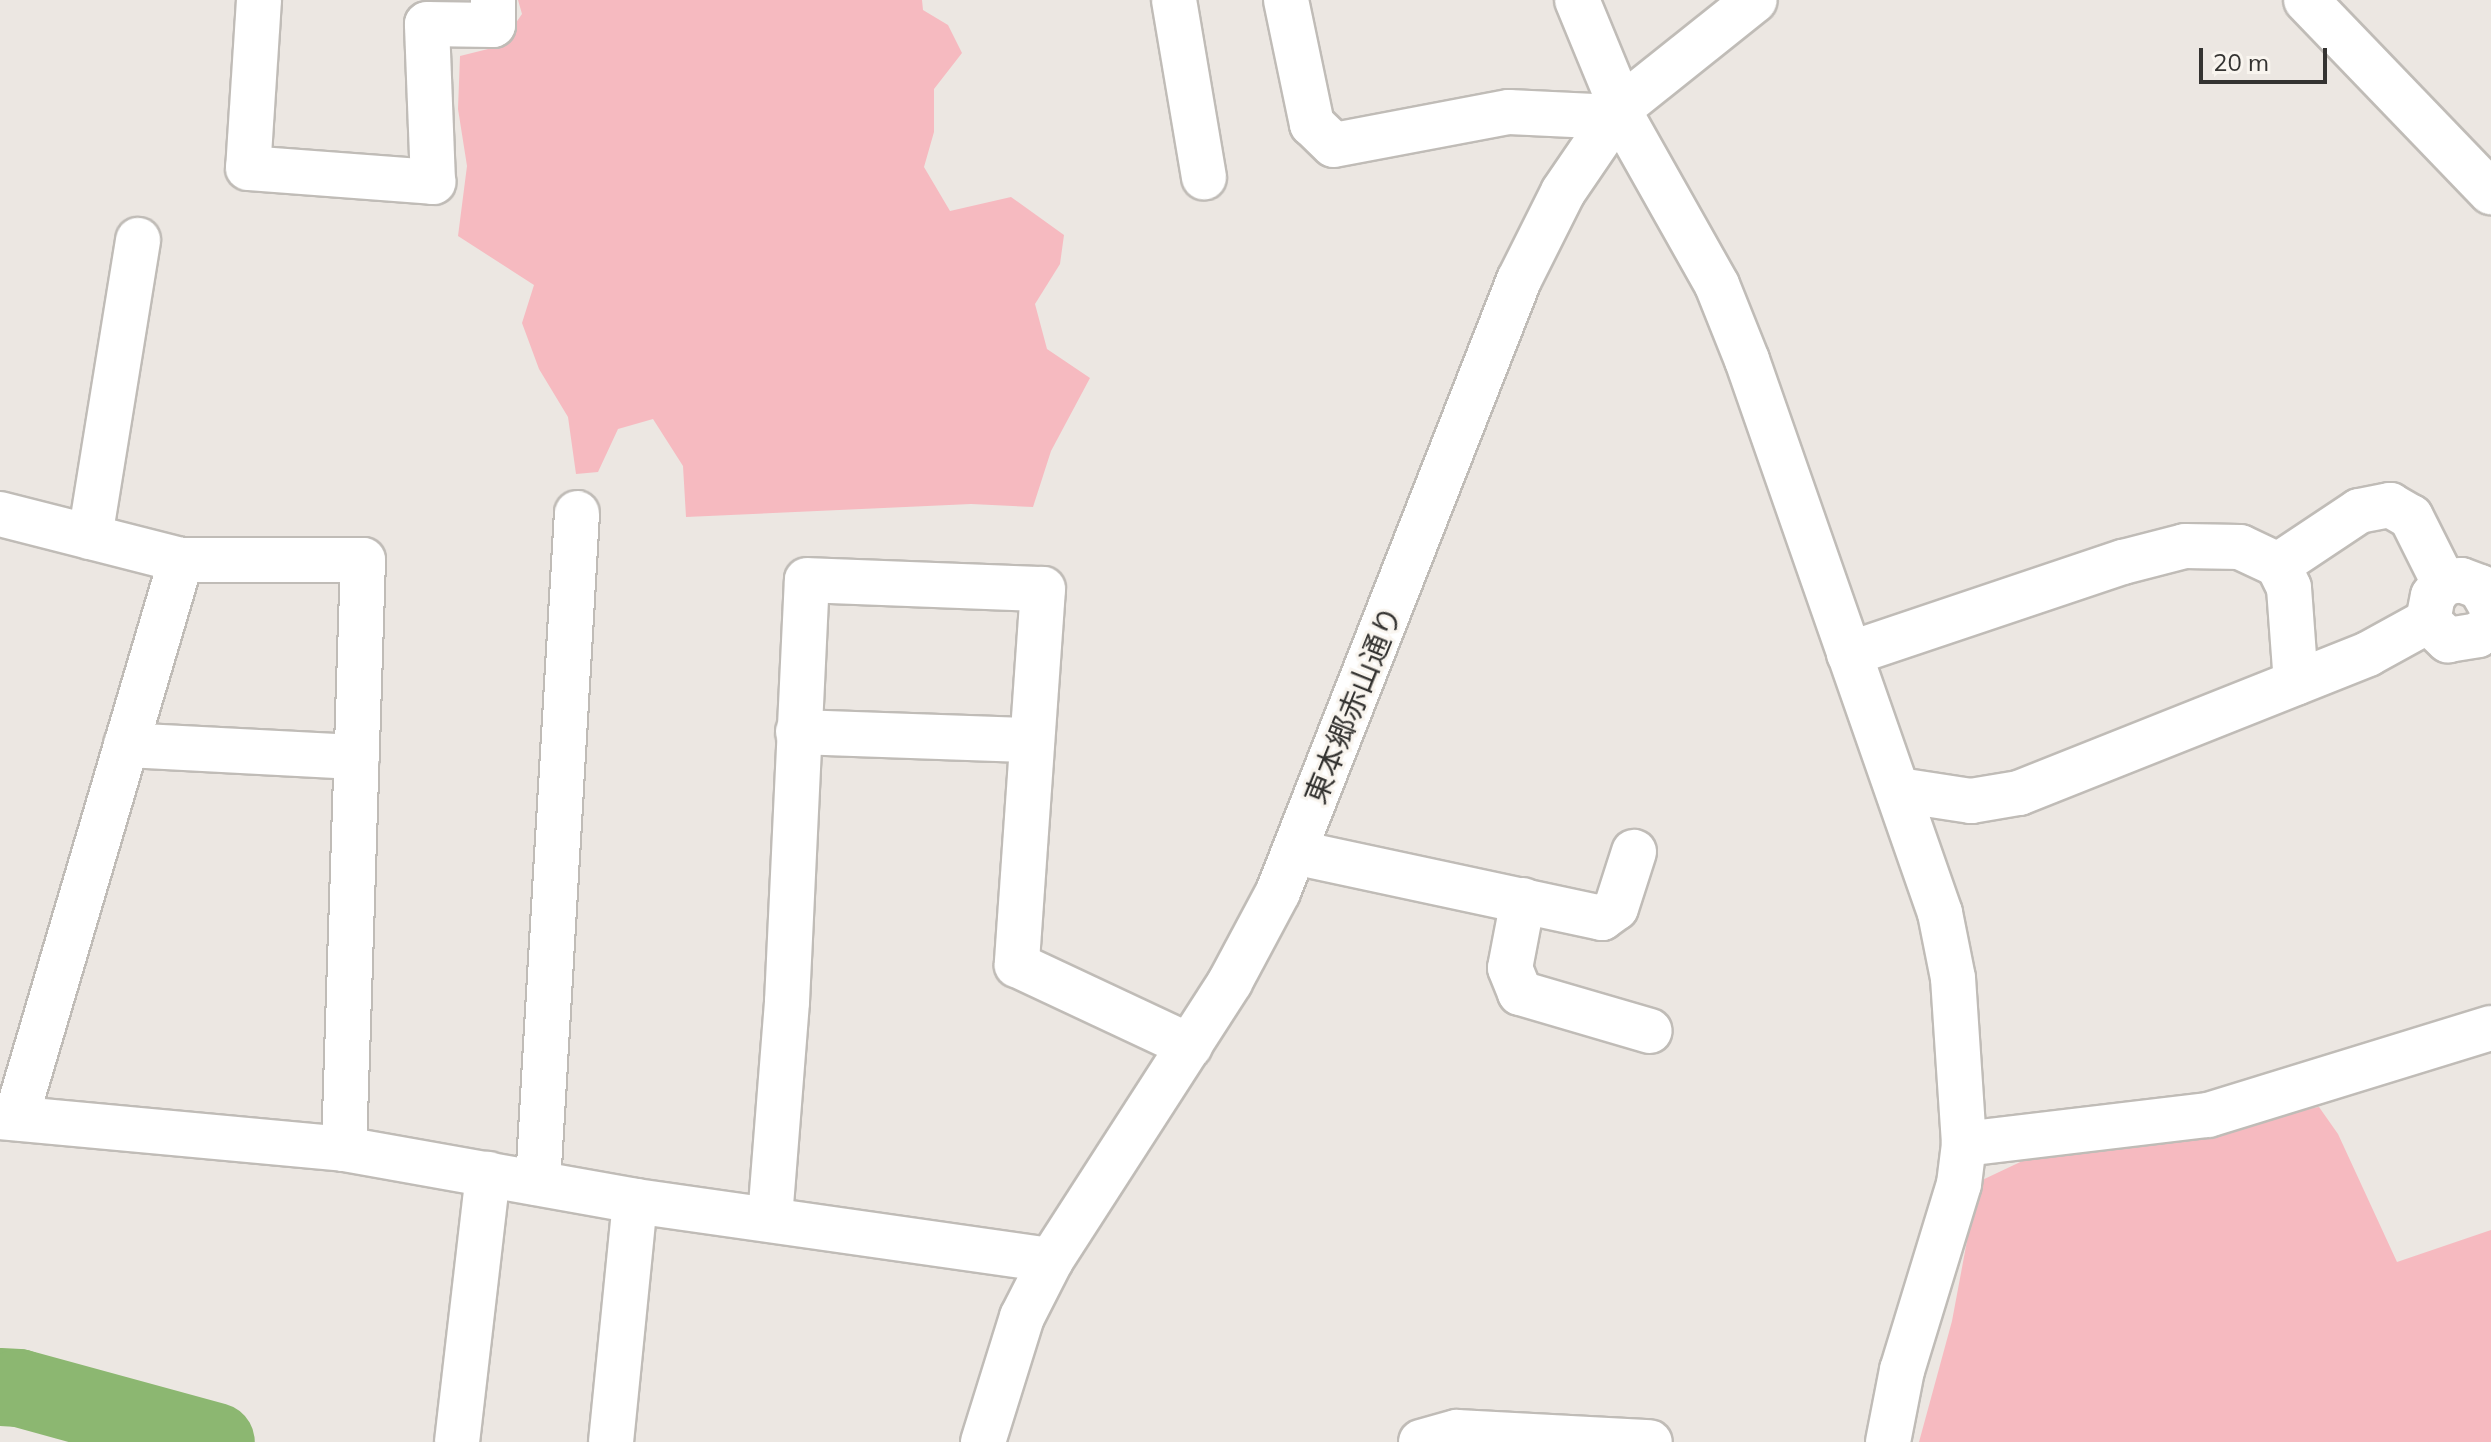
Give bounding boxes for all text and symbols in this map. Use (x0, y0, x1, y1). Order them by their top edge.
scale bar (2203, 32, 2331, 82)
text: 20 m (2213, 47, 2269, 77)
street label: 東本郷赤山通り (1297, 601, 1409, 809)

